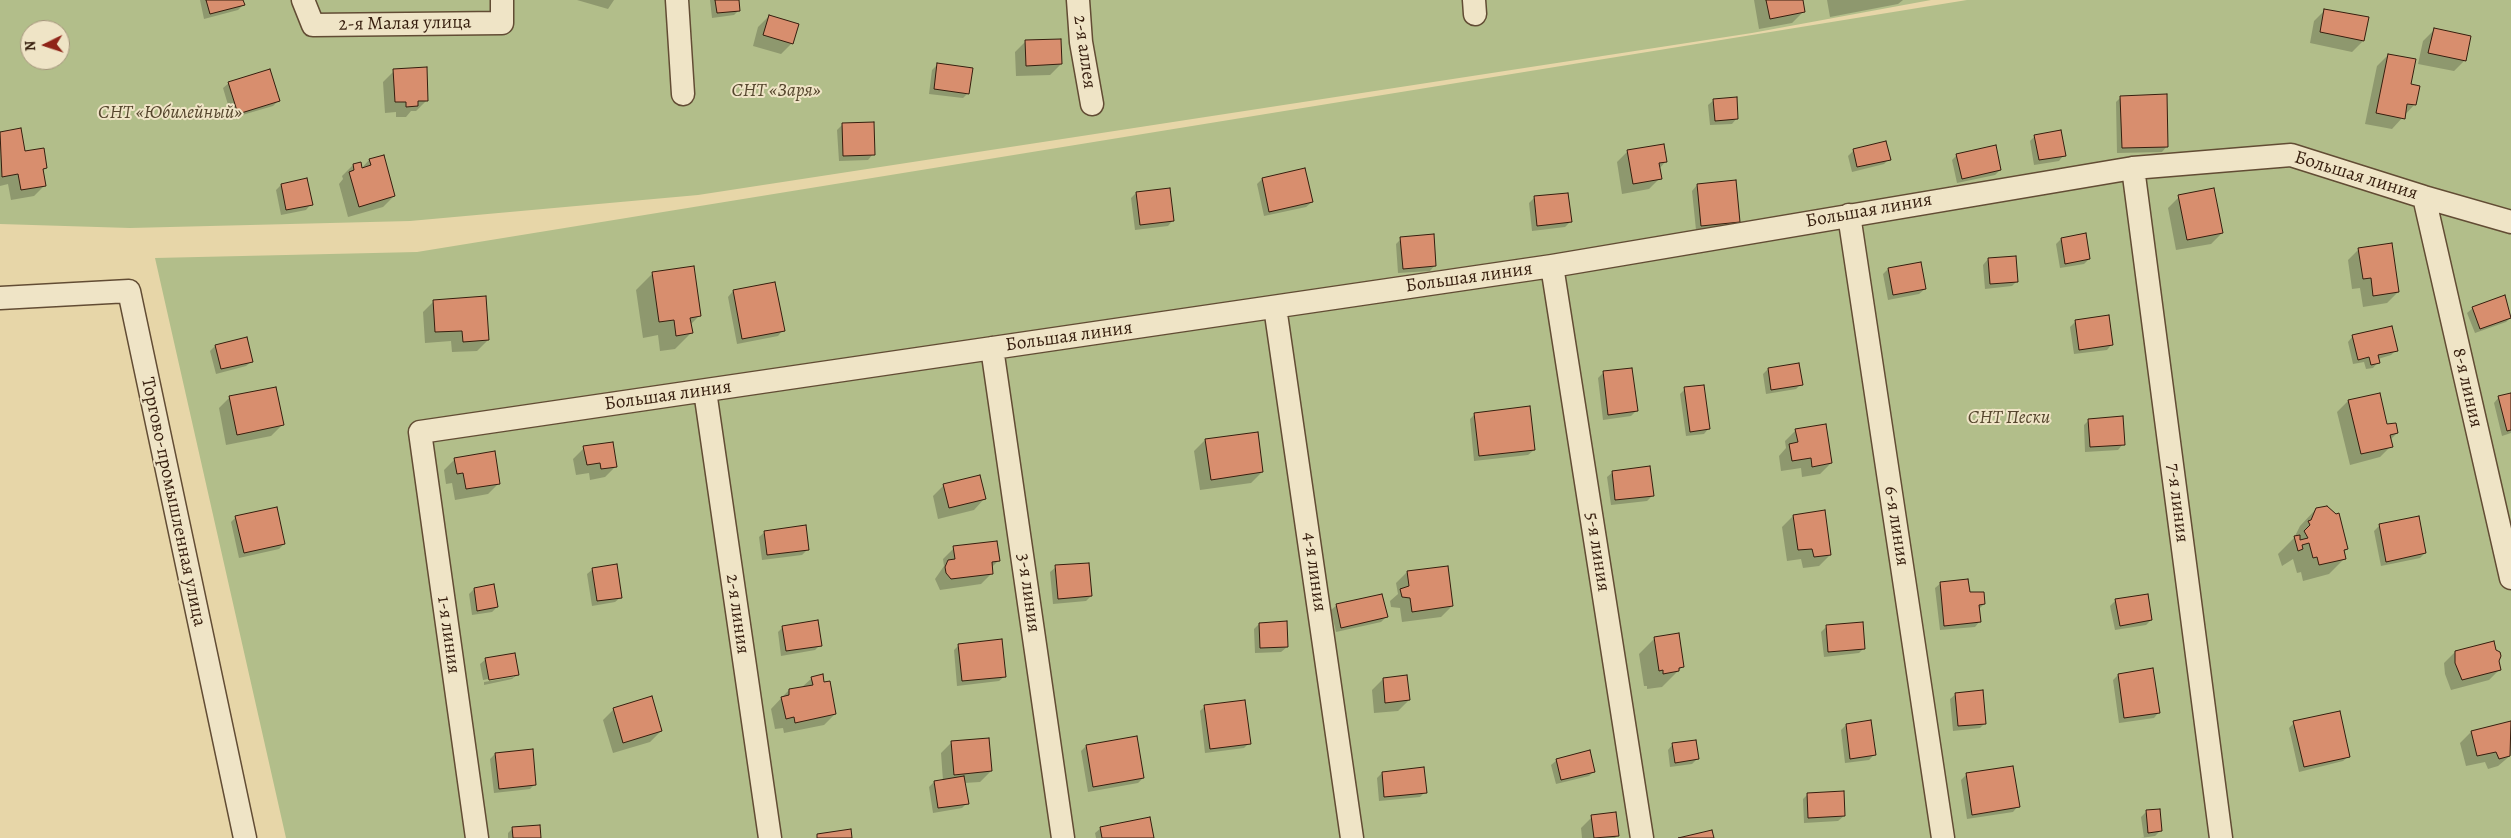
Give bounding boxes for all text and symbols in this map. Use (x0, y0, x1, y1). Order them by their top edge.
street label: 2-я Малая улица (338, 11, 472, 37)
street label: 2-я аллея (1068, 14, 1100, 90)
north arrow (20, 20, 70, 70)
text: N (21, 40, 40, 52)
park label: СНТ «Заря» (731, 80, 821, 102)
park label: СНТ «Юбилейный» (98, 102, 242, 124)
street label: Большая линия (2292, 146, 2420, 206)
street label: Большая линия (1804, 189, 1934, 233)
street label: Большая линия (1404, 258, 1534, 298)
street label: Большая линия (1004, 317, 1134, 357)
street label: 8-я линия (2447, 346, 2487, 430)
street label: Торгово-промышленная улица (135, 375, 211, 629)
street label: Большая линия (603, 376, 733, 416)
park label: СНТ Пески (1968, 407, 2050, 429)
street label: 7-я линия (2161, 462, 2193, 544)
street label: 6-я линия (1878, 484, 1914, 568)
street label: 5-я линия (1579, 511, 1615, 593)
street label: 4-я линия (1297, 531, 1331, 613)
street label: 3-я линия (1011, 552, 1045, 634)
street label: 2-я линия (720, 572, 754, 656)
street label: 1-я линия (431, 595, 465, 675)

